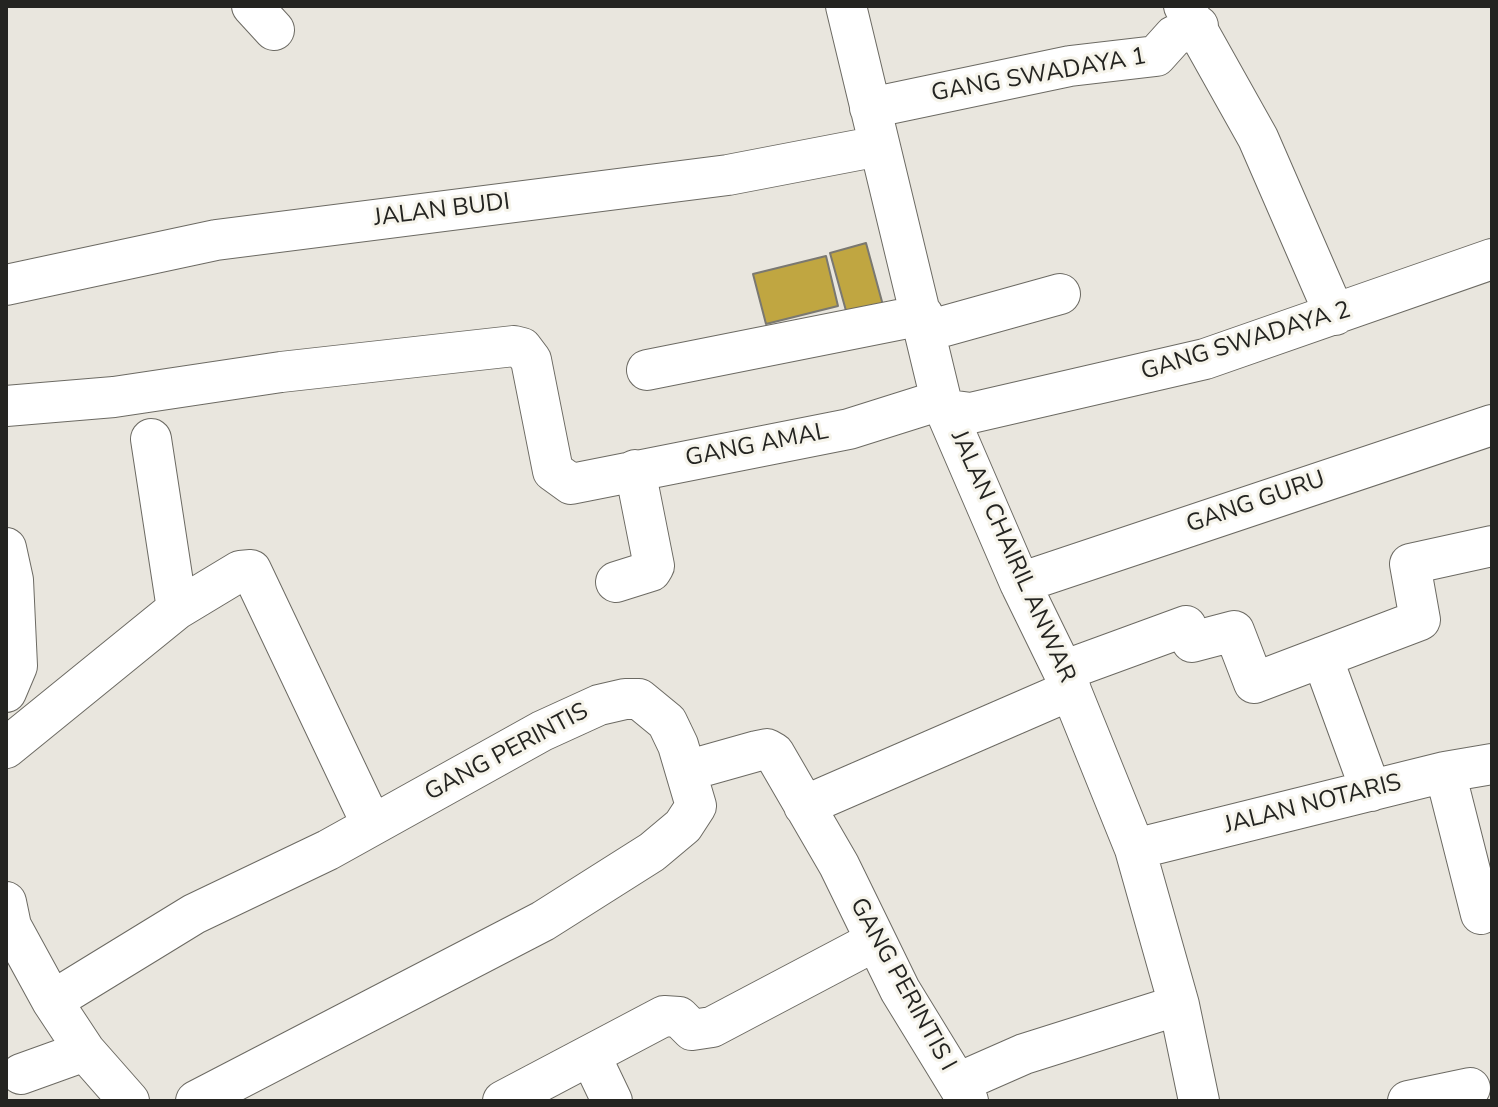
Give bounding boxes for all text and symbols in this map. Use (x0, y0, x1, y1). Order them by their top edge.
street label: GANG SWADAYA 1 (929, 43, 1149, 109)
street label: JALAN BUDI (372, 188, 512, 234)
street label: GANG SWADAYA 2 (1138, 296, 1354, 388)
street label: GANG AMAL (683, 418, 831, 474)
street label: JALAN CHAIRIL ANWAR (943, 427, 1081, 687)
street label: GANG GURU (1183, 466, 1329, 540)
street label: GANG PERINTIS (420, 698, 594, 808)
street label: JALAN NOTARIS (1222, 769, 1404, 841)
street label: GANG PERINTIS I (843, 894, 961, 1076)

